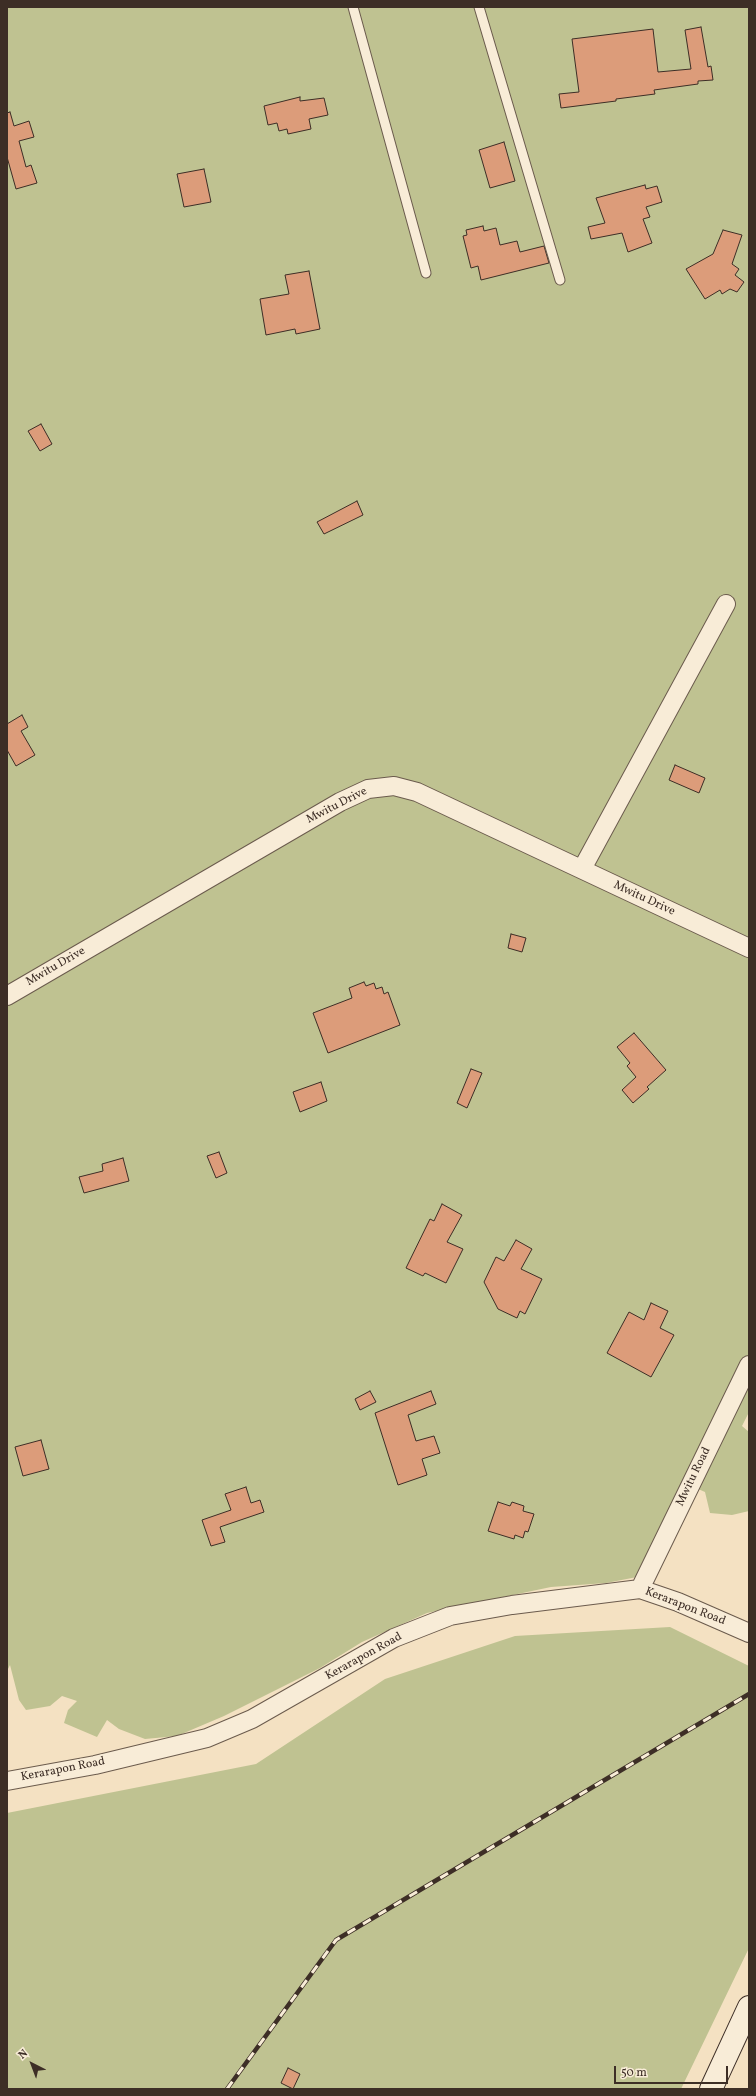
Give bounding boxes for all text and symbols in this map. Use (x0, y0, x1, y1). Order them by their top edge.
street label: Mwitu Drive (304, 785, 370, 827)
street label: Mwitu Drive (611, 878, 677, 920)
street label: Mwitu Drive (24, 944, 88, 990)
street label: Mwitu Road (674, 1445, 714, 1509)
street label: Kerarapon Road (643, 1585, 727, 1629)
street label: Kerarapon Road (323, 1630, 405, 1684)
street label: Kerarapon Road (20, 1755, 106, 1785)
north arrow (12, 2044, 52, 2084)
text: N (16, 2046, 32, 2063)
scale bar (616, 2058, 730, 2084)
text: 50 m (621, 2065, 647, 2081)

